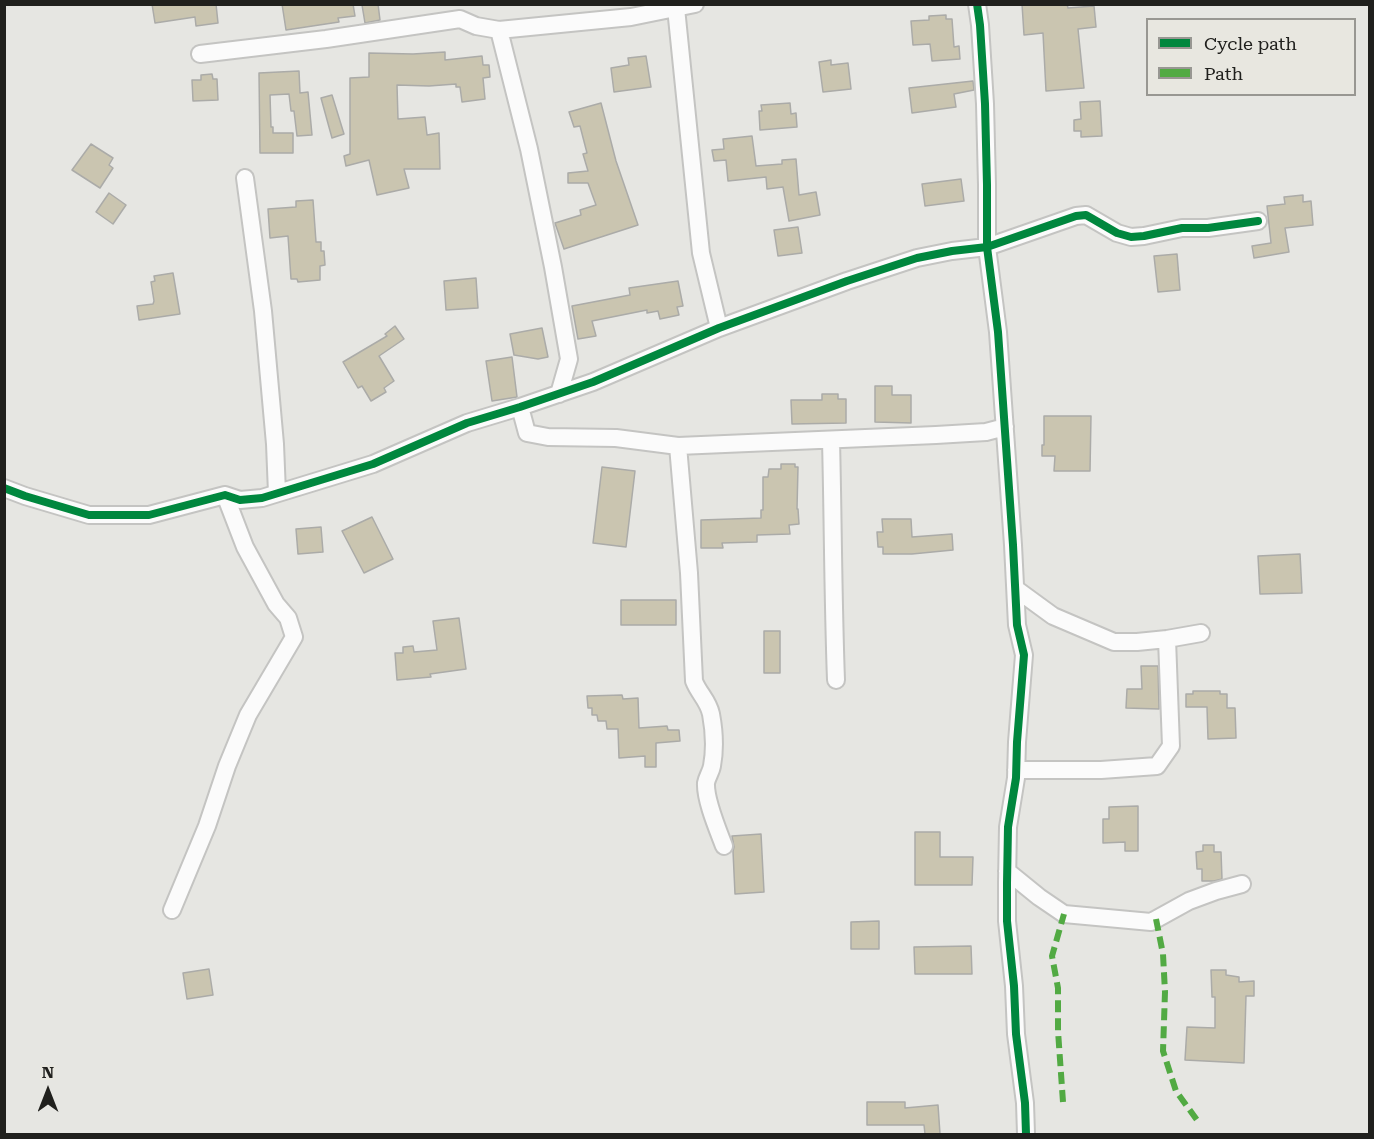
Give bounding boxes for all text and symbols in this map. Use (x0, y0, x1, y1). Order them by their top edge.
legend (1146, 18, 1356, 96)
text: Cycle path (1204, 33, 1297, 54)
text: Path (1204, 63, 1243, 84)
north arrow (18, 1061, 78, 1121)
text: N (42, 1063, 54, 1082)

